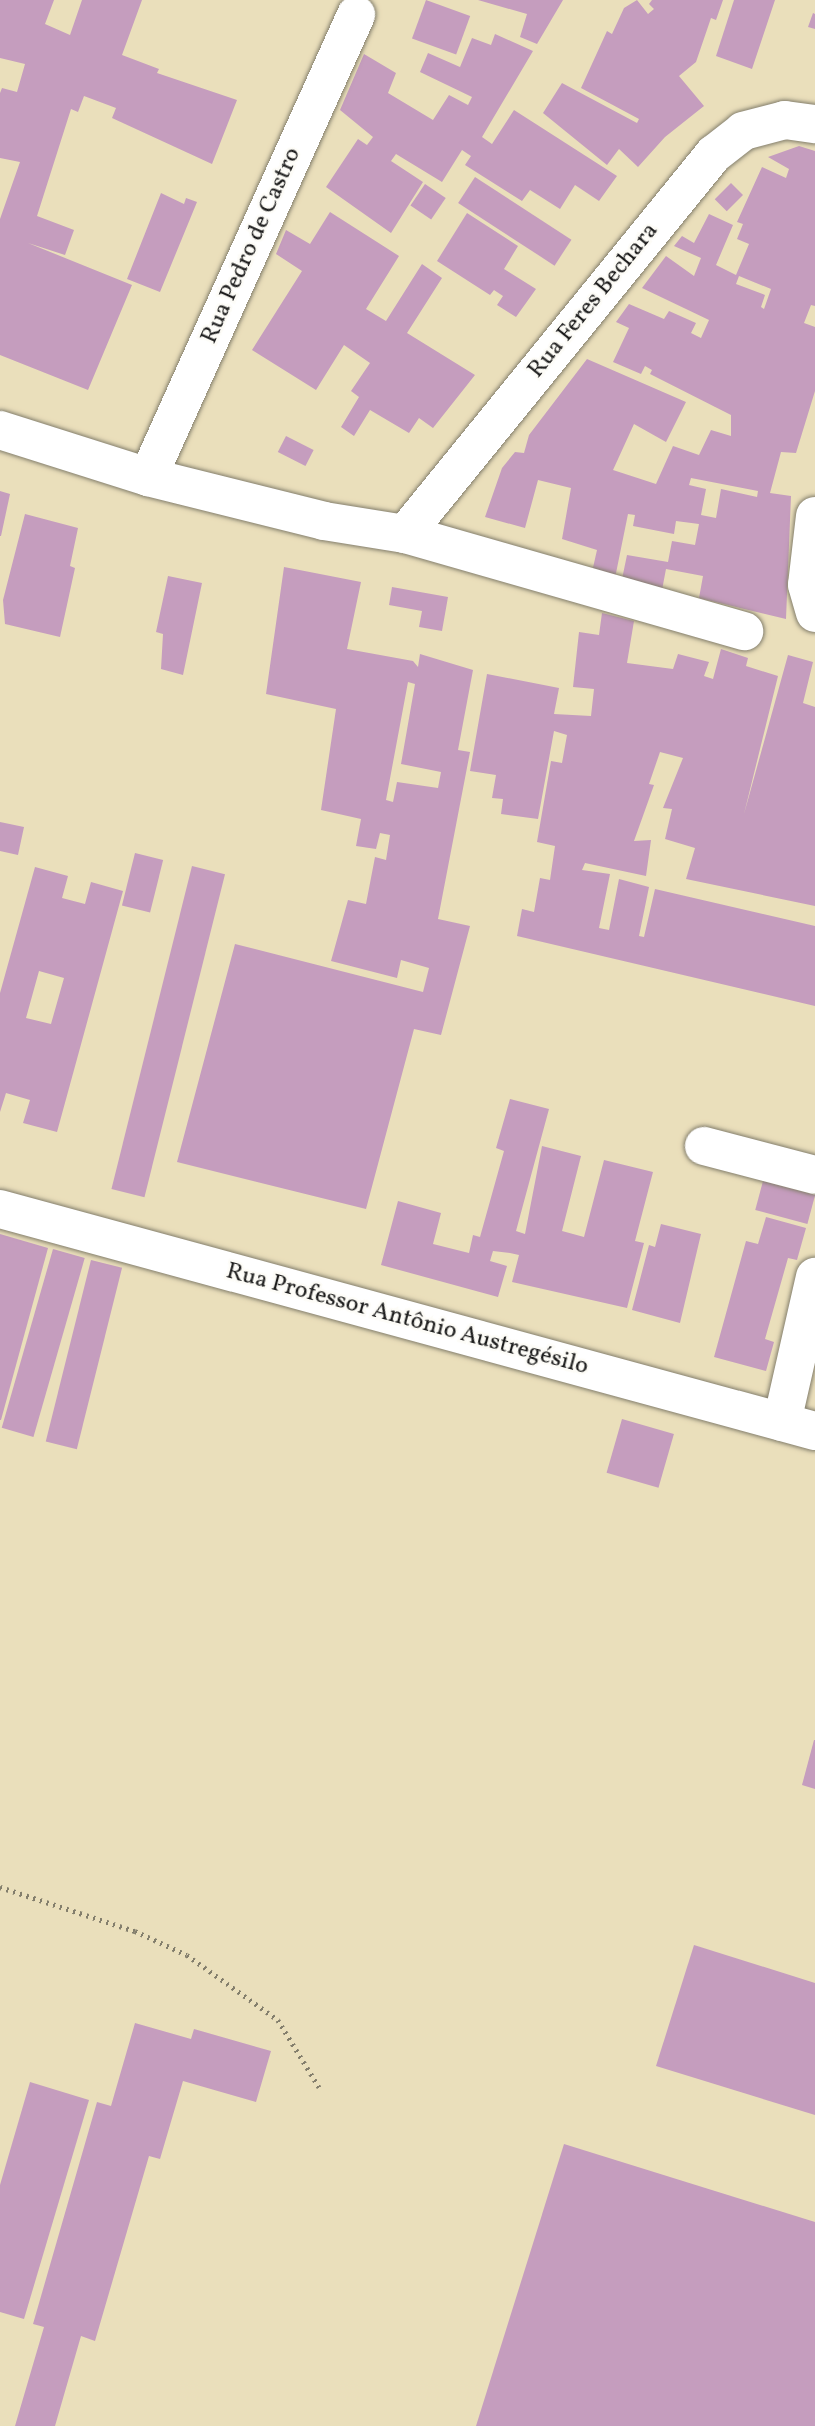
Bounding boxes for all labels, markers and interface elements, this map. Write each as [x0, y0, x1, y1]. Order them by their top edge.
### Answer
street label: Rua Pedro de Castro [196, 144, 308, 348]
street label: Rua Feres Bechara [523, 217, 665, 385]
street label: Rua Professor Antônio Austregésilo [223, 1258, 591, 1382]

